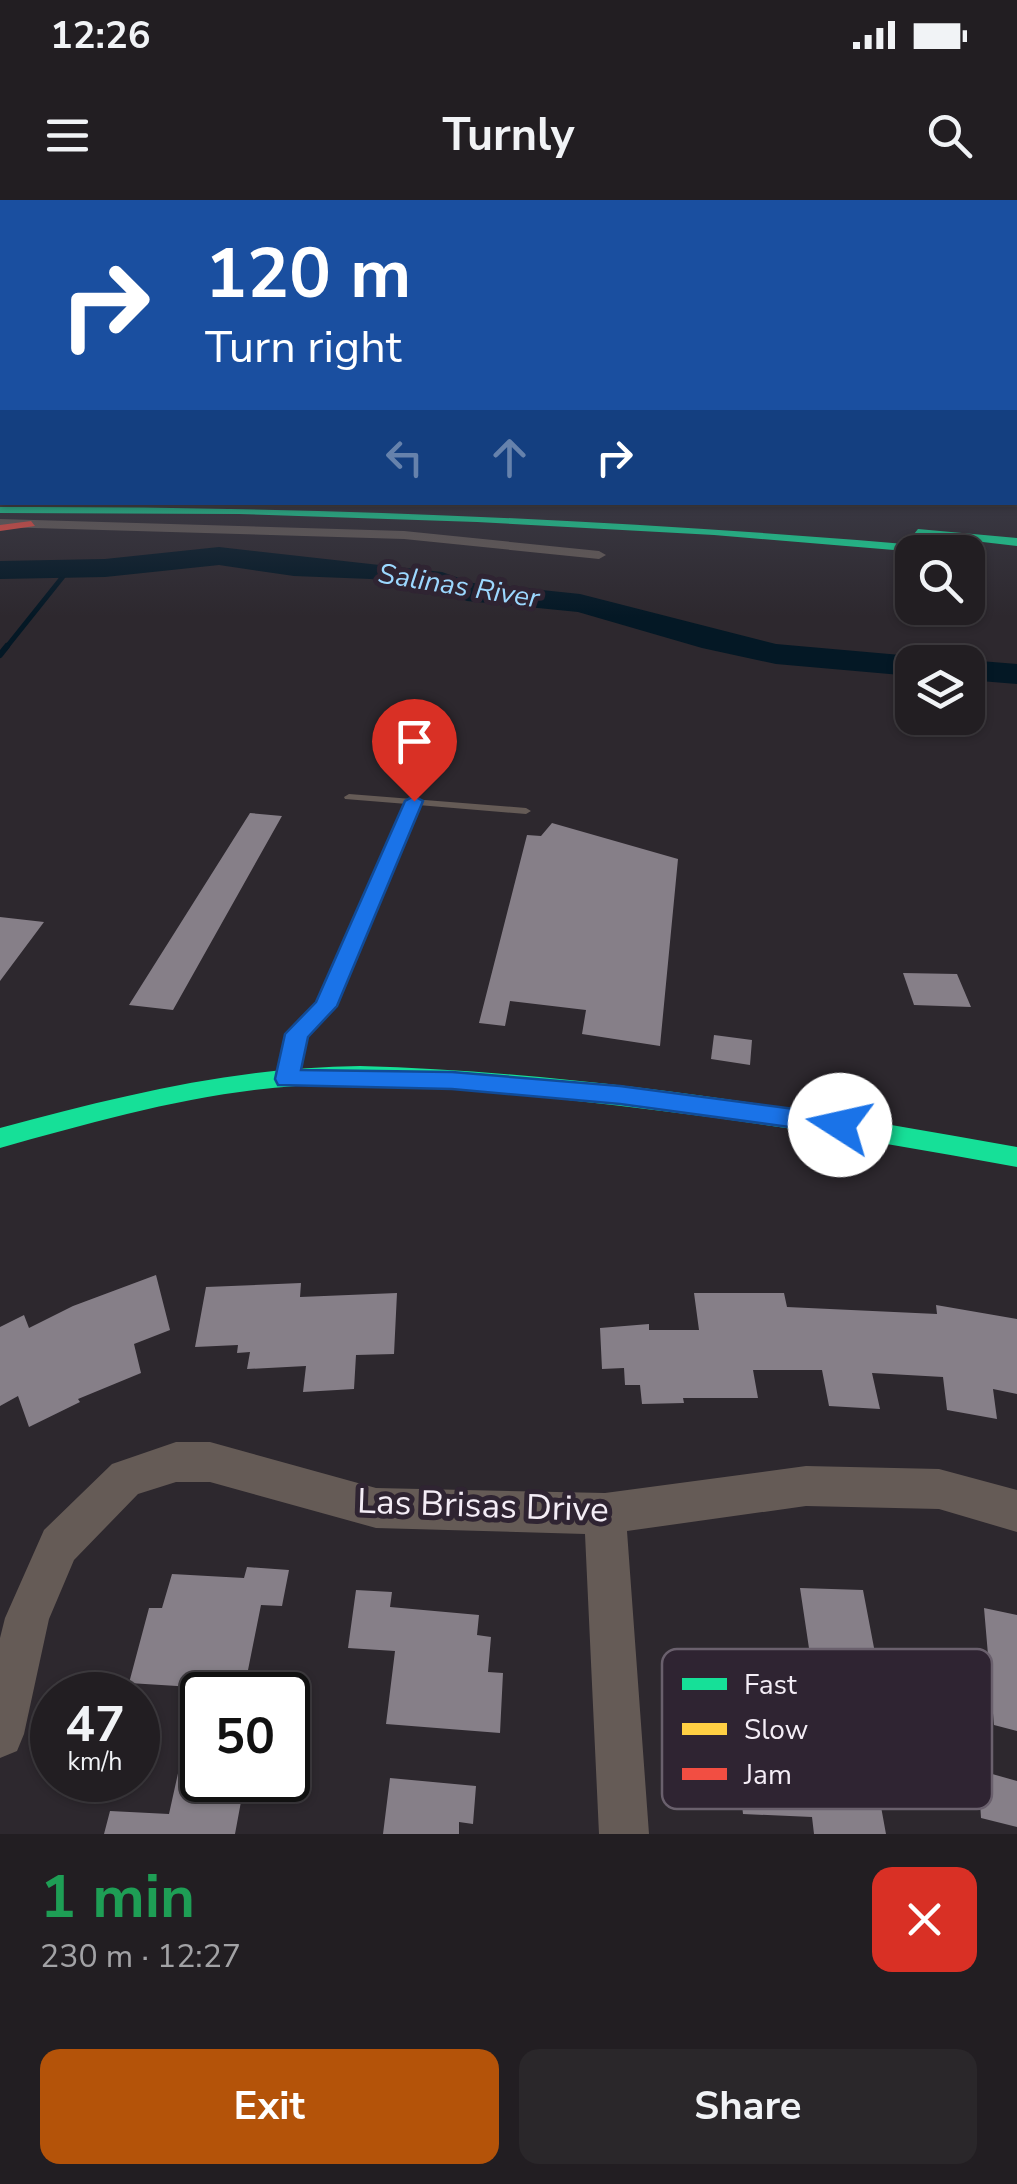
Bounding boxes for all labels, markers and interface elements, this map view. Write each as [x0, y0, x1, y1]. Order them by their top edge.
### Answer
text: 12:26 [50, 10, 151, 61]
text: Turnly [442, 105, 575, 166]
icon: menu [40, 108, 95, 163]
icon: search [922, 108, 977, 163]
text: 120 m [205, 226, 411, 322]
icon: right [40, 240, 170, 370]
text: Turn right [205, 317, 402, 378]
icon: left [377, 430, 432, 485]
icon: ahead [482, 430, 537, 485]
icon: right [587, 430, 642, 485]
map controls [895, 535, 985, 735]
button: search [895, 535, 985, 625]
water label: Salinas River [376, 555, 543, 618]
button: layers [895, 645, 985, 735]
pin [372, 699, 457, 802]
icon: arrive [387, 714, 442, 769]
position arrow [788, 1073, 892, 1177]
street label: Las Brisas Drive [356, 1478, 610, 1533]
legend [662, 1649, 992, 1809]
text: Fast [744, 1666, 797, 1704]
speed limit sign: 50 [180, 1672, 310, 1802]
text: 47 [65, 1690, 125, 1759]
text: Slow [744, 1711, 808, 1749]
text: km/h [67, 1745, 123, 1779]
text: Jam [743, 1756, 792, 1794]
text: 1 min [40, 1856, 195, 1938]
button: close [872, 1867, 977, 1972]
text: 230 m · 12:27 [40, 1935, 241, 1978]
button: Exit [40, 2049, 499, 2164]
button: Share [519, 2049, 977, 2164]

